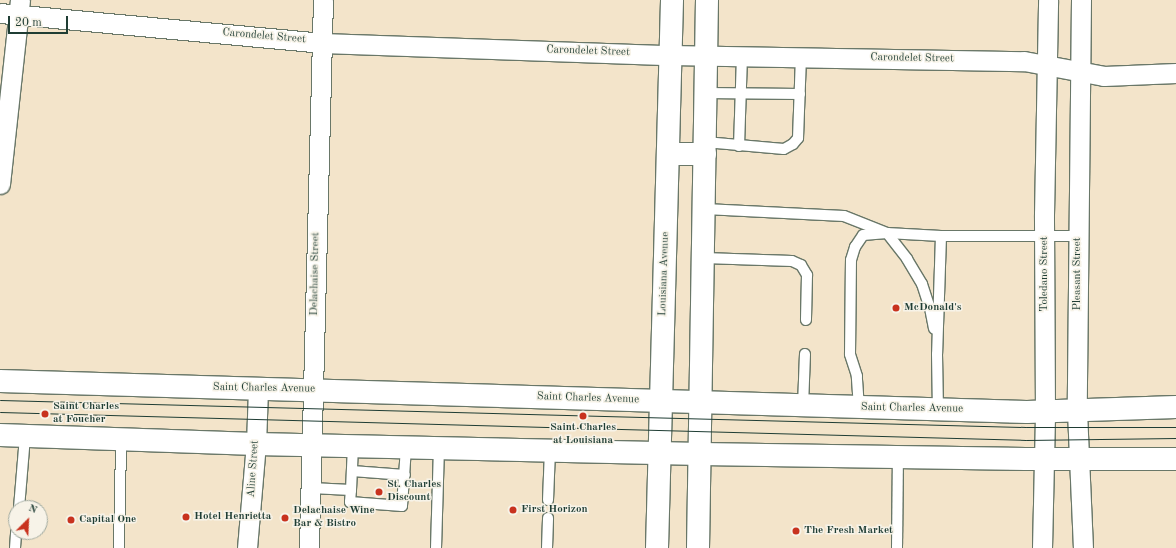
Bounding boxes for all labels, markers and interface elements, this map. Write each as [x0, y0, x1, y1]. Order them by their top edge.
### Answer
scale bar [10, 8, 70, 34]
text: 20 m [15, 17, 42, 29]
street label: Carondelet Street [222, 27, 306, 47]
street label: Carondelet Street [546, 44, 630, 60]
street label: Carondelet Street [870, 52, 954, 66]
street label: Delachaise Street [309, 232, 323, 316]
street label: Louisiana Avenue [657, 232, 673, 316]
street label: Toledano Street [1038, 236, 1052, 312]
street label: Pleasant Street [1071, 237, 1085, 311]
place label: McDonald's [904, 301, 962, 315]
marker: McDonald's [891, 303, 901, 313]
street label: Saint Charles Avenue [213, 382, 315, 396]
street label: Saint Charles Avenue [537, 391, 639, 407]
place label: Saint Charles at Foucher [53, 401, 119, 427]
street label: Saint Charles Avenue [861, 402, 963, 416]
marker: Saint Charles at Foucher [40, 409, 50, 419]
marker: Saint Charles at Louisiana [578, 411, 588, 421]
place label: Saint Charles at Louisiana [550, 422, 616, 448]
street label: Aline Street [245, 440, 263, 498]
place label: St. Charles Discount [387, 479, 441, 505]
marker: St. Charles Discount [374, 487, 384, 497]
north arrow [8, 500, 48, 540]
text: N [27, 503, 39, 516]
place label: First Horizon [521, 503, 588, 517]
place label: Delachaise Wine Bar & Bistro [293, 505, 375, 531]
marker: First Horizon [508, 505, 518, 515]
place label: Hotel Henrietta [194, 510, 271, 524]
marker: Hotel Henrietta [181, 512, 191, 522]
place label: Capital One [79, 513, 136, 527]
marker: Delachaise Wine Bar & Bistro [280, 513, 290, 523]
marker: Capital One [66, 515, 76, 525]
place label: The Fresh Market [804, 524, 893, 538]
marker: The Fresh Market [791, 526, 801, 536]

